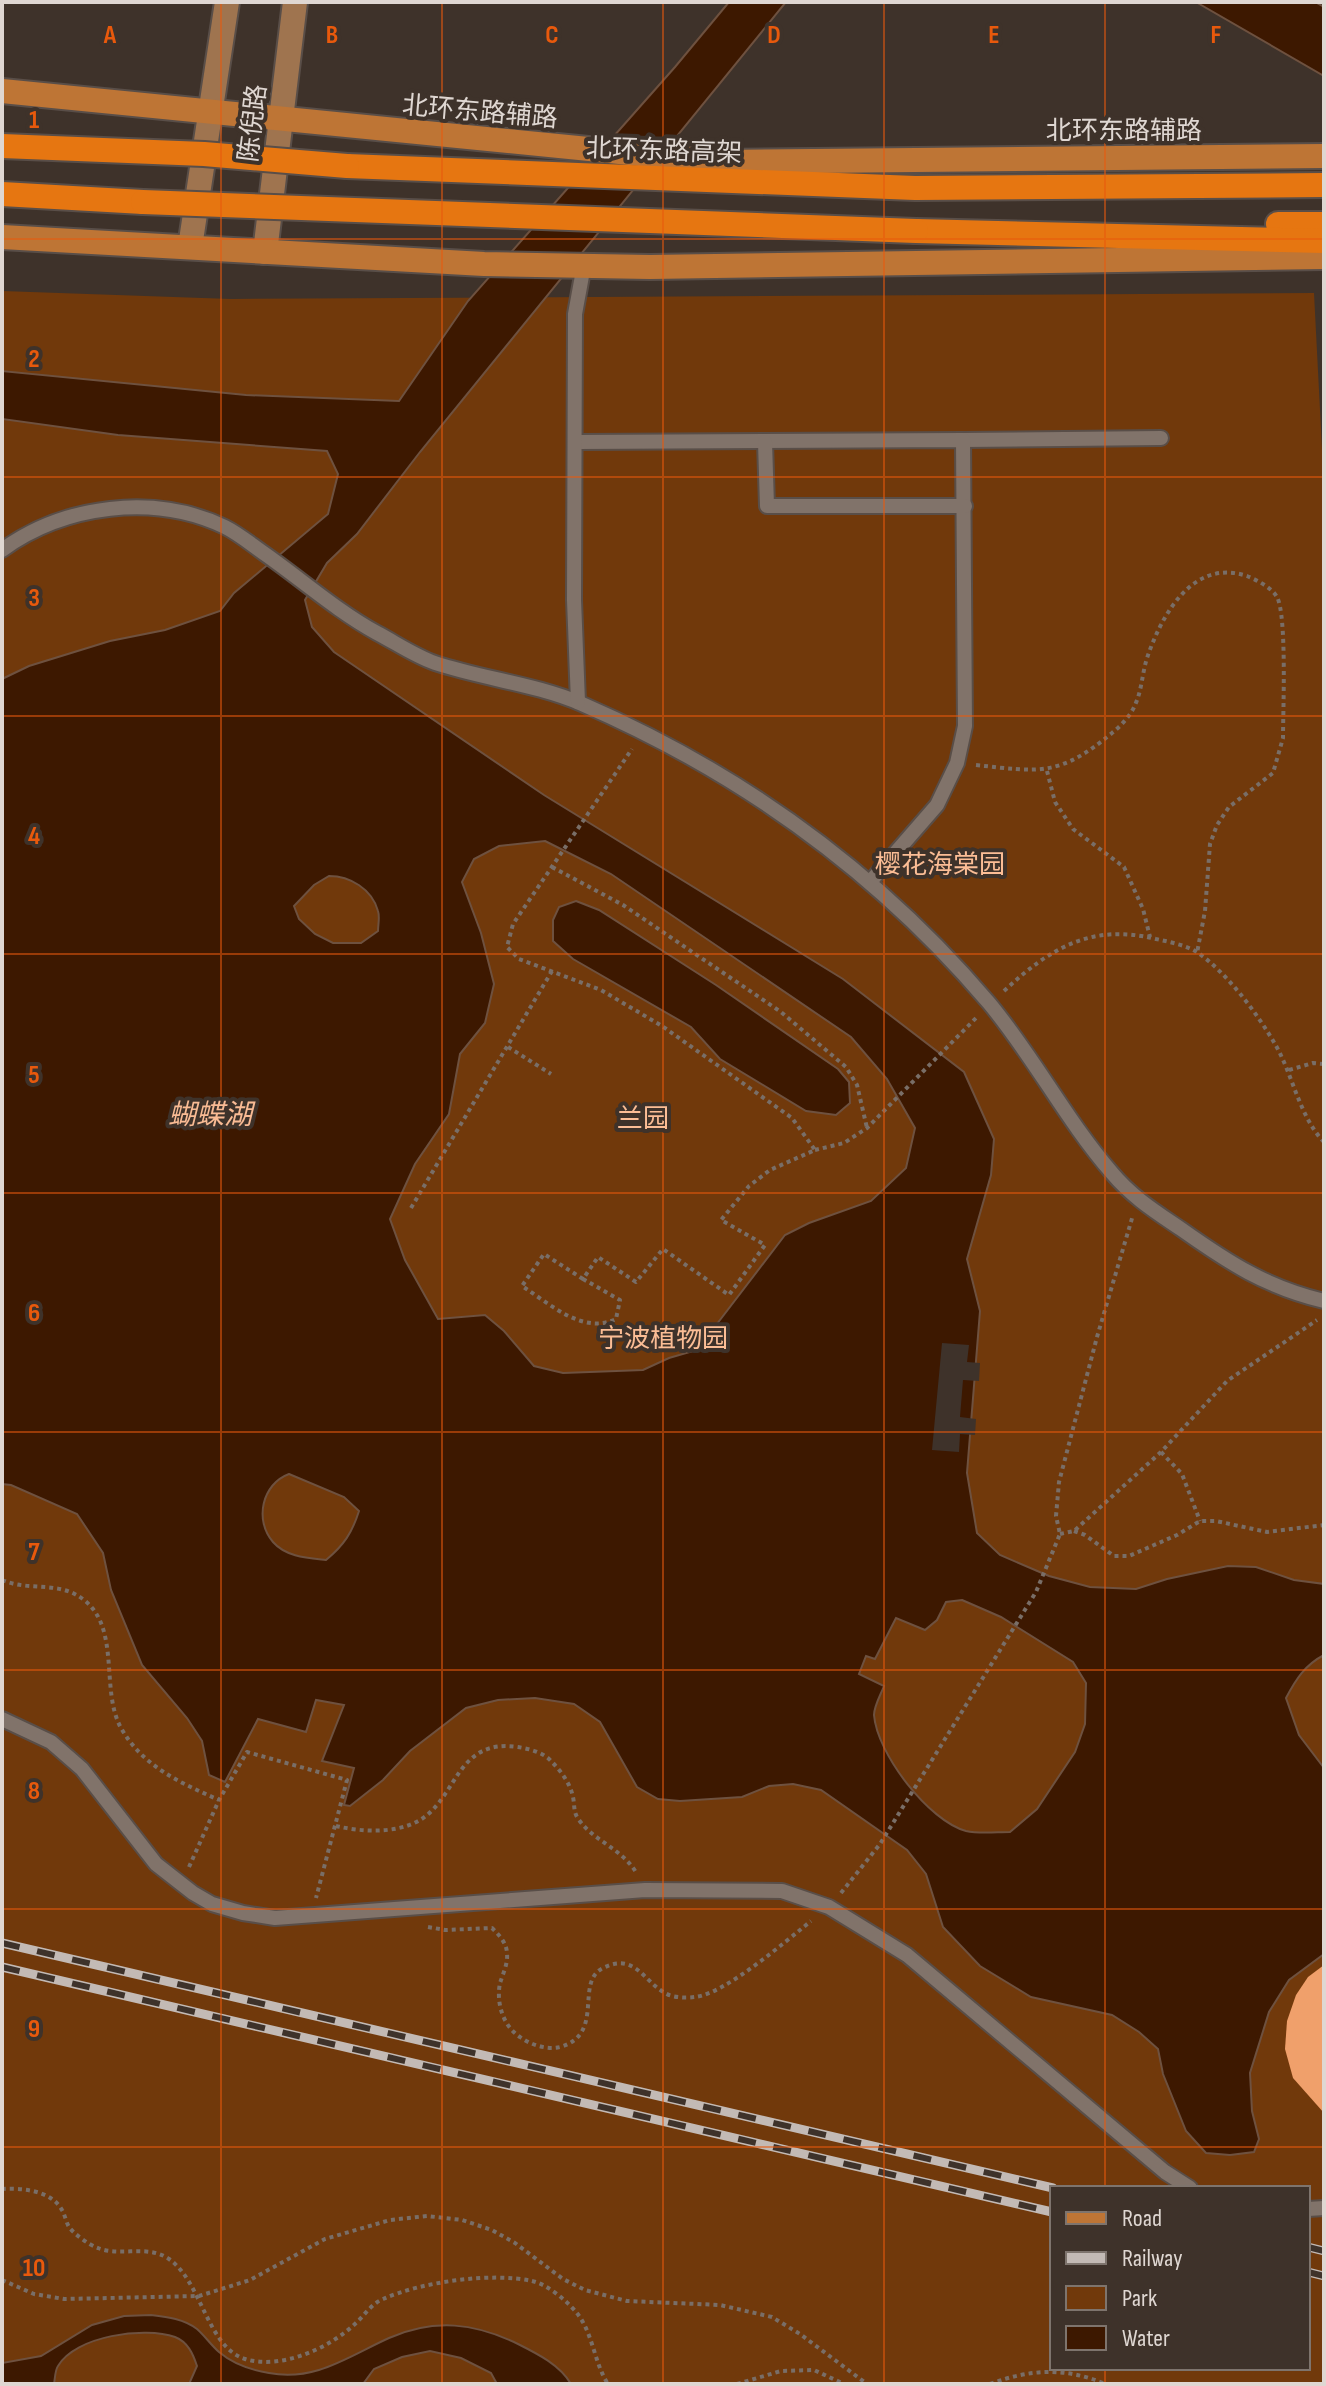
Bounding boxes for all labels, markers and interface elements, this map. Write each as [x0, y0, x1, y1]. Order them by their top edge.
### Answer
text: A [103, 20, 117, 51]
text: B [326, 20, 338, 51]
text: C [545, 20, 559, 51]
text: D [767, 20, 781, 51]
text: E [988, 20, 1000, 51]
text: F [1211, 20, 1222, 51]
street label: 陈倪路 [233, 83, 274, 164]
street label: 北环东路辅路 [401, 90, 559, 135]
text: 1 [29, 105, 39, 136]
street label: 北环东路辅路 [1046, 116, 1202, 147]
street label: 北环东路高架 [585, 133, 742, 170]
text: 2 [28, 344, 40, 375]
text: 3 [28, 583, 40, 614]
text: 4 [28, 821, 40, 852]
park label: 樱花海棠园 [875, 850, 1005, 881]
text: 5 [28, 1060, 40, 1091]
water label: 蝴蝶湖 [168, 1099, 256, 1132]
park label: 兰园 [617, 1104, 669, 1135]
text: 6 [28, 1298, 40, 1329]
park label: 宁波植物园 [598, 1324, 728, 1355]
text: 7 [28, 1537, 40, 1568]
text: 8 [28, 1776, 40, 1807]
text: 9 [28, 2014, 40, 2045]
legend [1050, 2186, 1310, 2370]
text: Road [1122, 2204, 1162, 2233]
text: Railway [1122, 2244, 1182, 2273]
text: 10 [23, 2253, 45, 2284]
text: Park [1122, 2284, 1157, 2313]
text: Water [1122, 2324, 1170, 2353]

